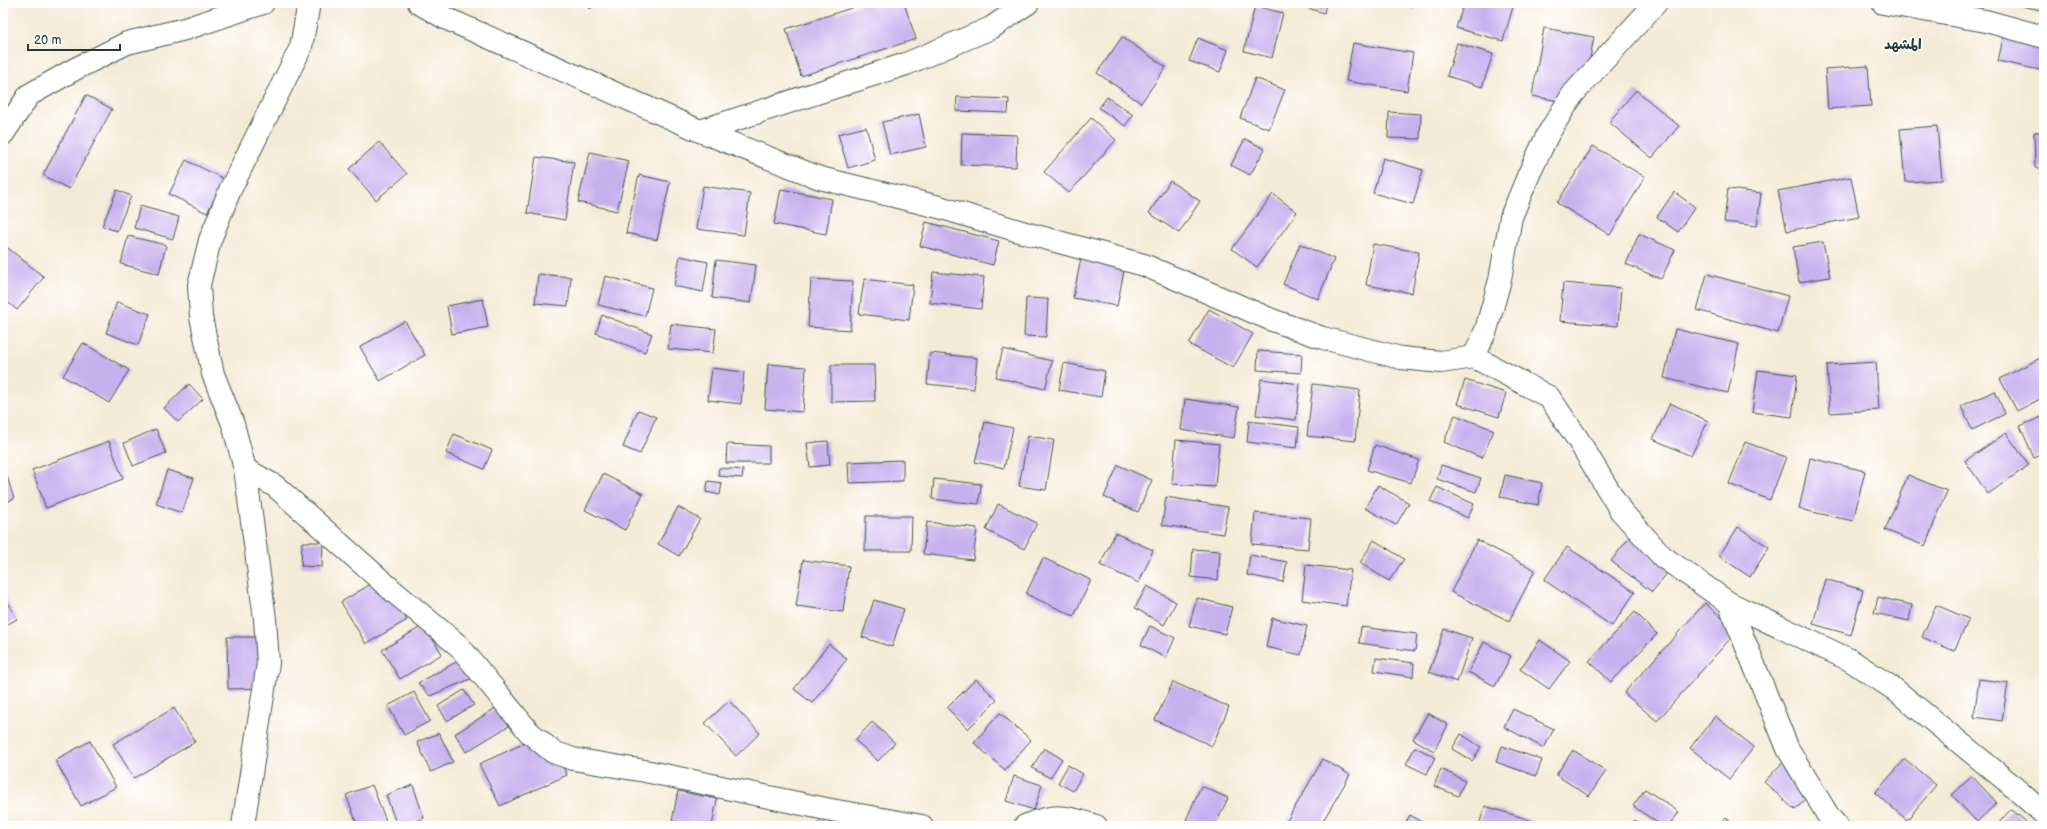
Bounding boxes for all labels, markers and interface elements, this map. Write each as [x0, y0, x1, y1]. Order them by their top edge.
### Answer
scale bar [28, 26, 120, 52]
text: 20 m [34, 33, 61, 48]
district label: المشهد [1884, 36, 1922, 53]

